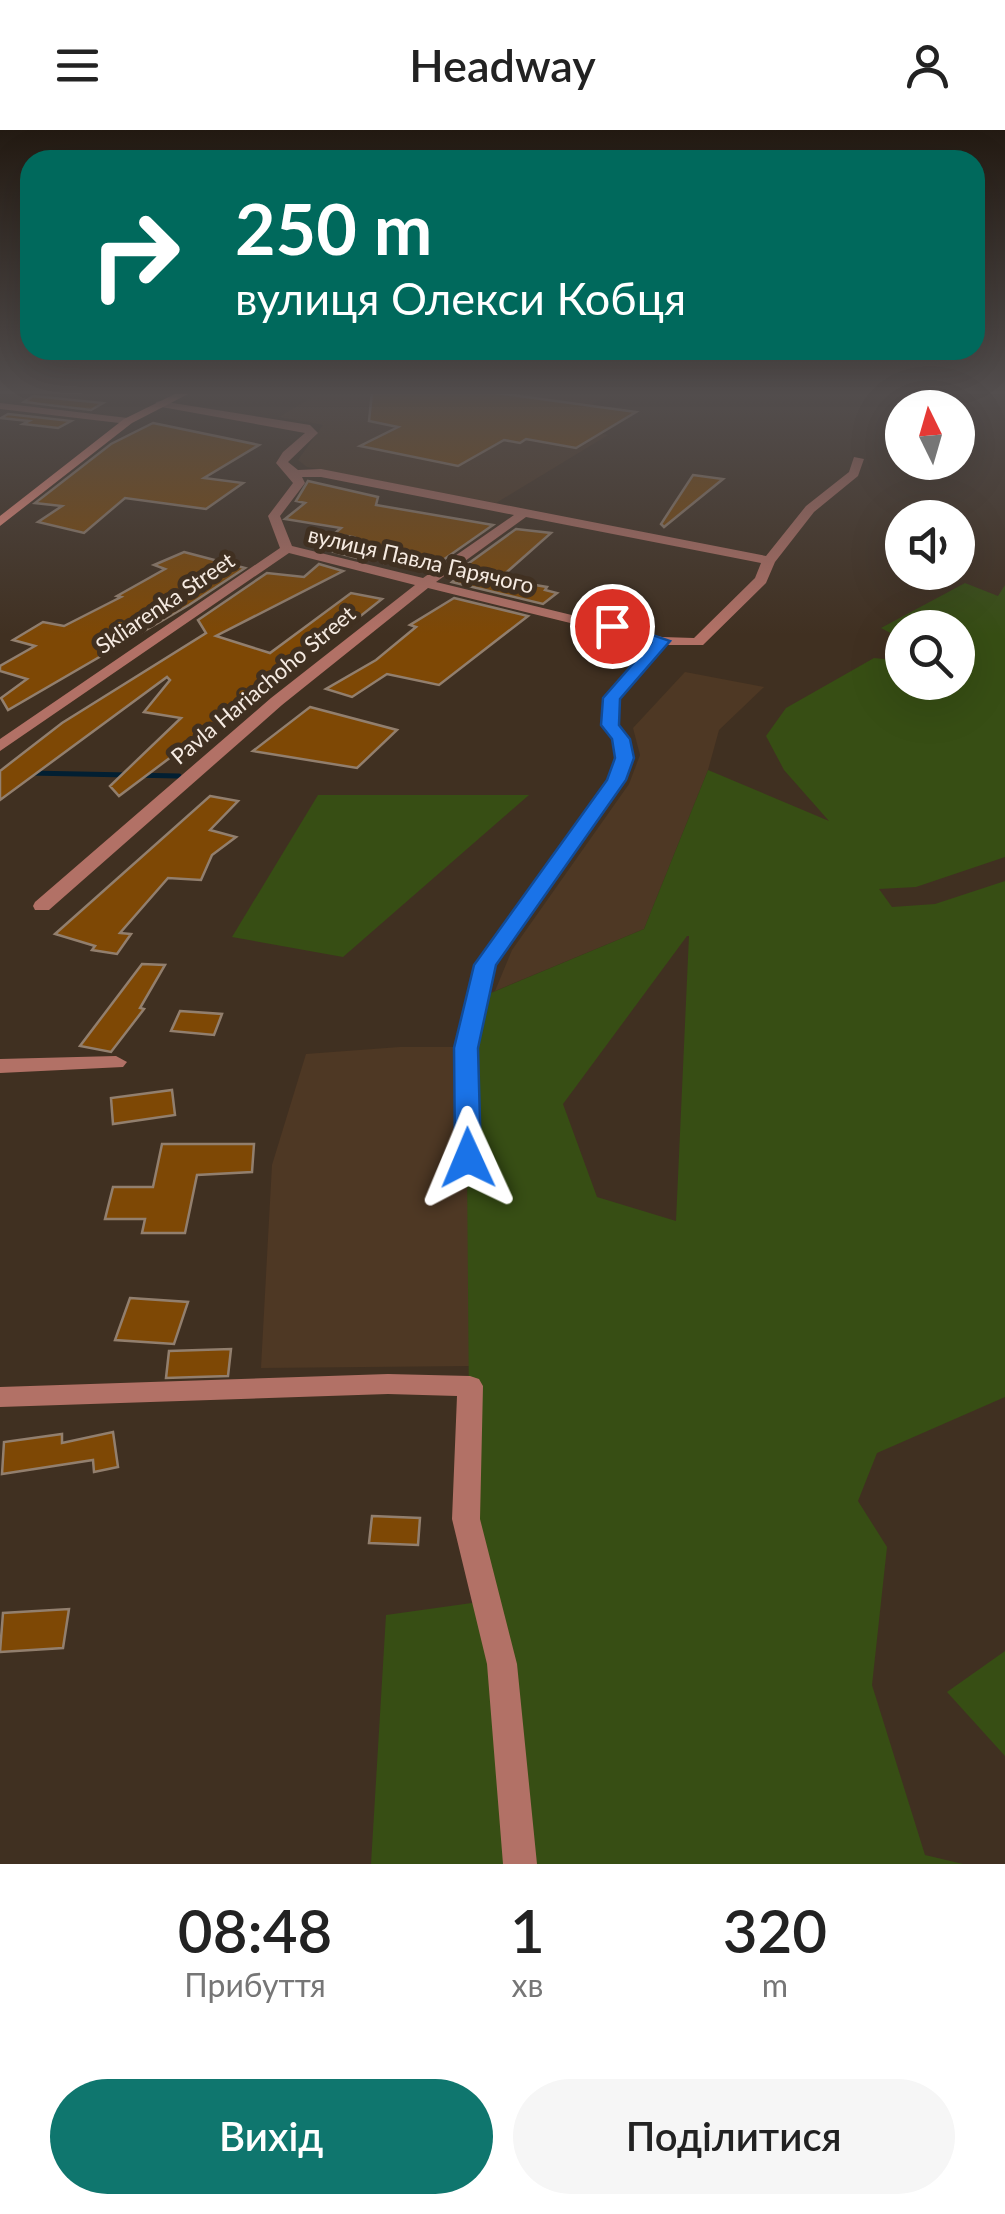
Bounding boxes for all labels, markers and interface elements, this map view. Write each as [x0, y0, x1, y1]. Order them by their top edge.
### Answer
icon: menu [50, 38, 105, 93]
text: Headway [409, 38, 596, 92]
icon: person [900, 38, 955, 93]
text: 250 m [235, 186, 432, 270]
icon: right [70, 190, 200, 320]
text: вулиця Олекси Кобця [235, 271, 686, 325]
north arrow [885, 390, 975, 480]
map controls [885, 390, 975, 700]
button: sound [885, 500, 975, 590]
street label: вулиця Павла Гарячого [306, 520, 537, 599]
street label: Skliarenka Street [90, 546, 239, 659]
pin [570, 584, 655, 669]
icon: arrive [585, 599, 640, 654]
street label: Pavla Hariachoho Street [165, 600, 360, 769]
button: search [885, 610, 975, 700]
position arrow [416, 1106, 520, 1210]
text: 08:48 [178, 1894, 332, 1966]
text: 1 [510, 1894, 545, 1966]
text: 320 [723, 1894, 827, 1966]
text: Прибуття [184, 1965, 326, 2004]
text: хв [512, 1965, 543, 2004]
text: m [762, 1965, 788, 2004]
button: Вихід [50, 2079, 493, 2194]
button: Поділитися [513, 2079, 955, 2194]

